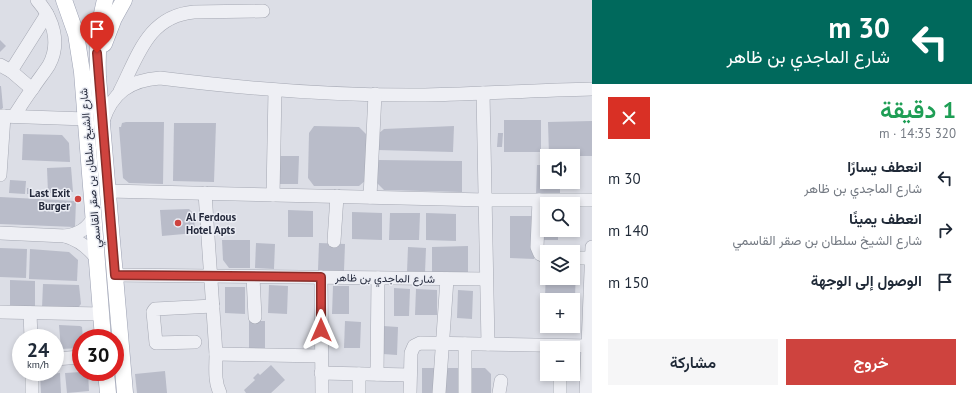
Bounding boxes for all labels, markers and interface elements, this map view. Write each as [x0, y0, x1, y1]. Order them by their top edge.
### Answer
text: 30 m [829, 9, 890, 46]
pin [80, 12, 114, 53]
icon: left [904, 16, 956, 68]
icon: arrive [86, 18, 108, 40]
text: شارع الماجدي بن ظاهر [726, 45, 890, 68]
street label: شارع الشيخ سلطان بن صقر القاسمي [76, 87, 107, 248]
text: 1 دقيقة [880, 94, 956, 125]
button: close [608, 97, 650, 139]
text: 320 m · 14:35 [879, 125, 956, 142]
map controls [540, 149, 580, 381]
button: sound [540, 149, 580, 189]
text: انعطف يسارًا [847, 157, 922, 176]
icon: left [934, 167, 956, 189]
text: 30 m [608, 169, 641, 188]
text: شارع الماجدي بن ظاهر [804, 180, 922, 197]
place label: Last Exit Burger [29, 186, 70, 213]
marker: Last Exit Burger [73, 194, 83, 204]
button: search [540, 197, 580, 237]
text: انعطف يمينًا [849, 209, 922, 228]
place label: Al Ferdous Hotel Apts [186, 210, 236, 237]
marker: Al Ferdous Hotel Apts [173, 218, 183, 228]
icon: right [934, 219, 956, 241]
text: 140 m [608, 221, 649, 240]
text: شارع الشيخ سلطان بن صقر القاسمي [733, 232, 922, 249]
button: layers [540, 245, 580, 285]
street label: شارع الماجدي بن ظاهر [334, 270, 435, 289]
text: الوصول إلى الوجهة [811, 271, 922, 290]
icon: arrive [934, 271, 956, 293]
text: 150 m [608, 273, 649, 292]
button: + [540, 293, 580, 333]
position arrow [300, 309, 342, 351]
speed limit sign: 30 [72, 329, 124, 381]
text: 24 [27, 337, 49, 363]
button: مشاركة [608, 339, 778, 385]
button: خروج [786, 339, 956, 385]
button: − [540, 341, 580, 381]
text: km/h [27, 358, 49, 371]

